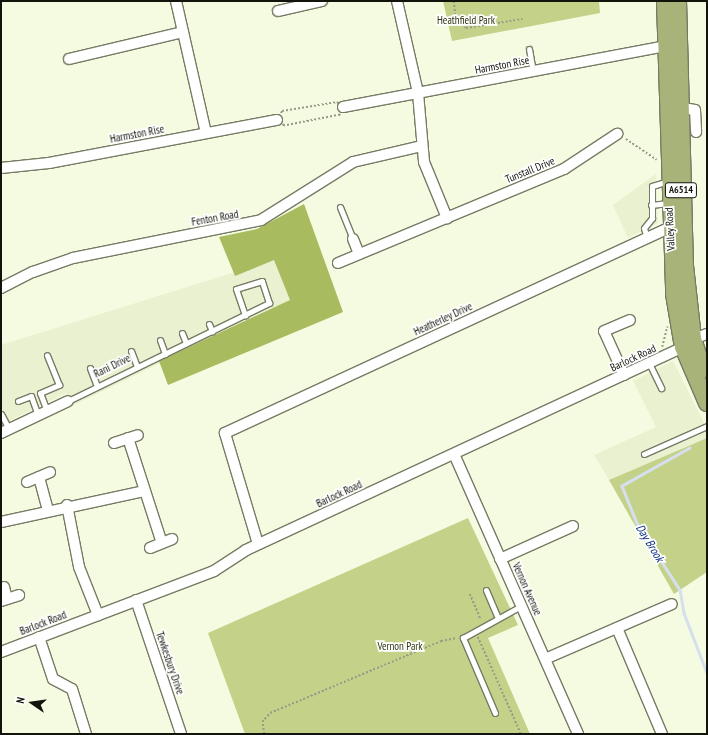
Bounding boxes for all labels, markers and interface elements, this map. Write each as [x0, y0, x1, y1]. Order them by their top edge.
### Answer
park label: Heathfield Park [437, 13, 495, 27]
street label: Harmston Rise [474, 53, 530, 77]
street label: Harmston Rise [109, 122, 165, 146]
street label: Tunstall Drive [503, 154, 557, 186]
road number: A6514 [664, 182, 698, 198]
street label: Fenton Road [190, 207, 240, 229]
street label: Valley Road [662, 207, 678, 251]
street label: Heatherley Drive [411, 300, 475, 338]
street label: Barlock Road [608, 342, 658, 374]
street label: Rani Drive [91, 351, 133, 381]
street label: Barlock Road [314, 478, 364, 510]
water label: Day Brook [633, 521, 667, 565]
street label: Vernon Avenue [509, 560, 545, 618]
street label: Barlock Road [18, 608, 68, 638]
street label: Tewkesbury Drive [153, 630, 187, 696]
park label: Vernon Park [377, 639, 423, 653]
north arrow [12, 683, 52, 723]
text: N [13, 696, 28, 705]

